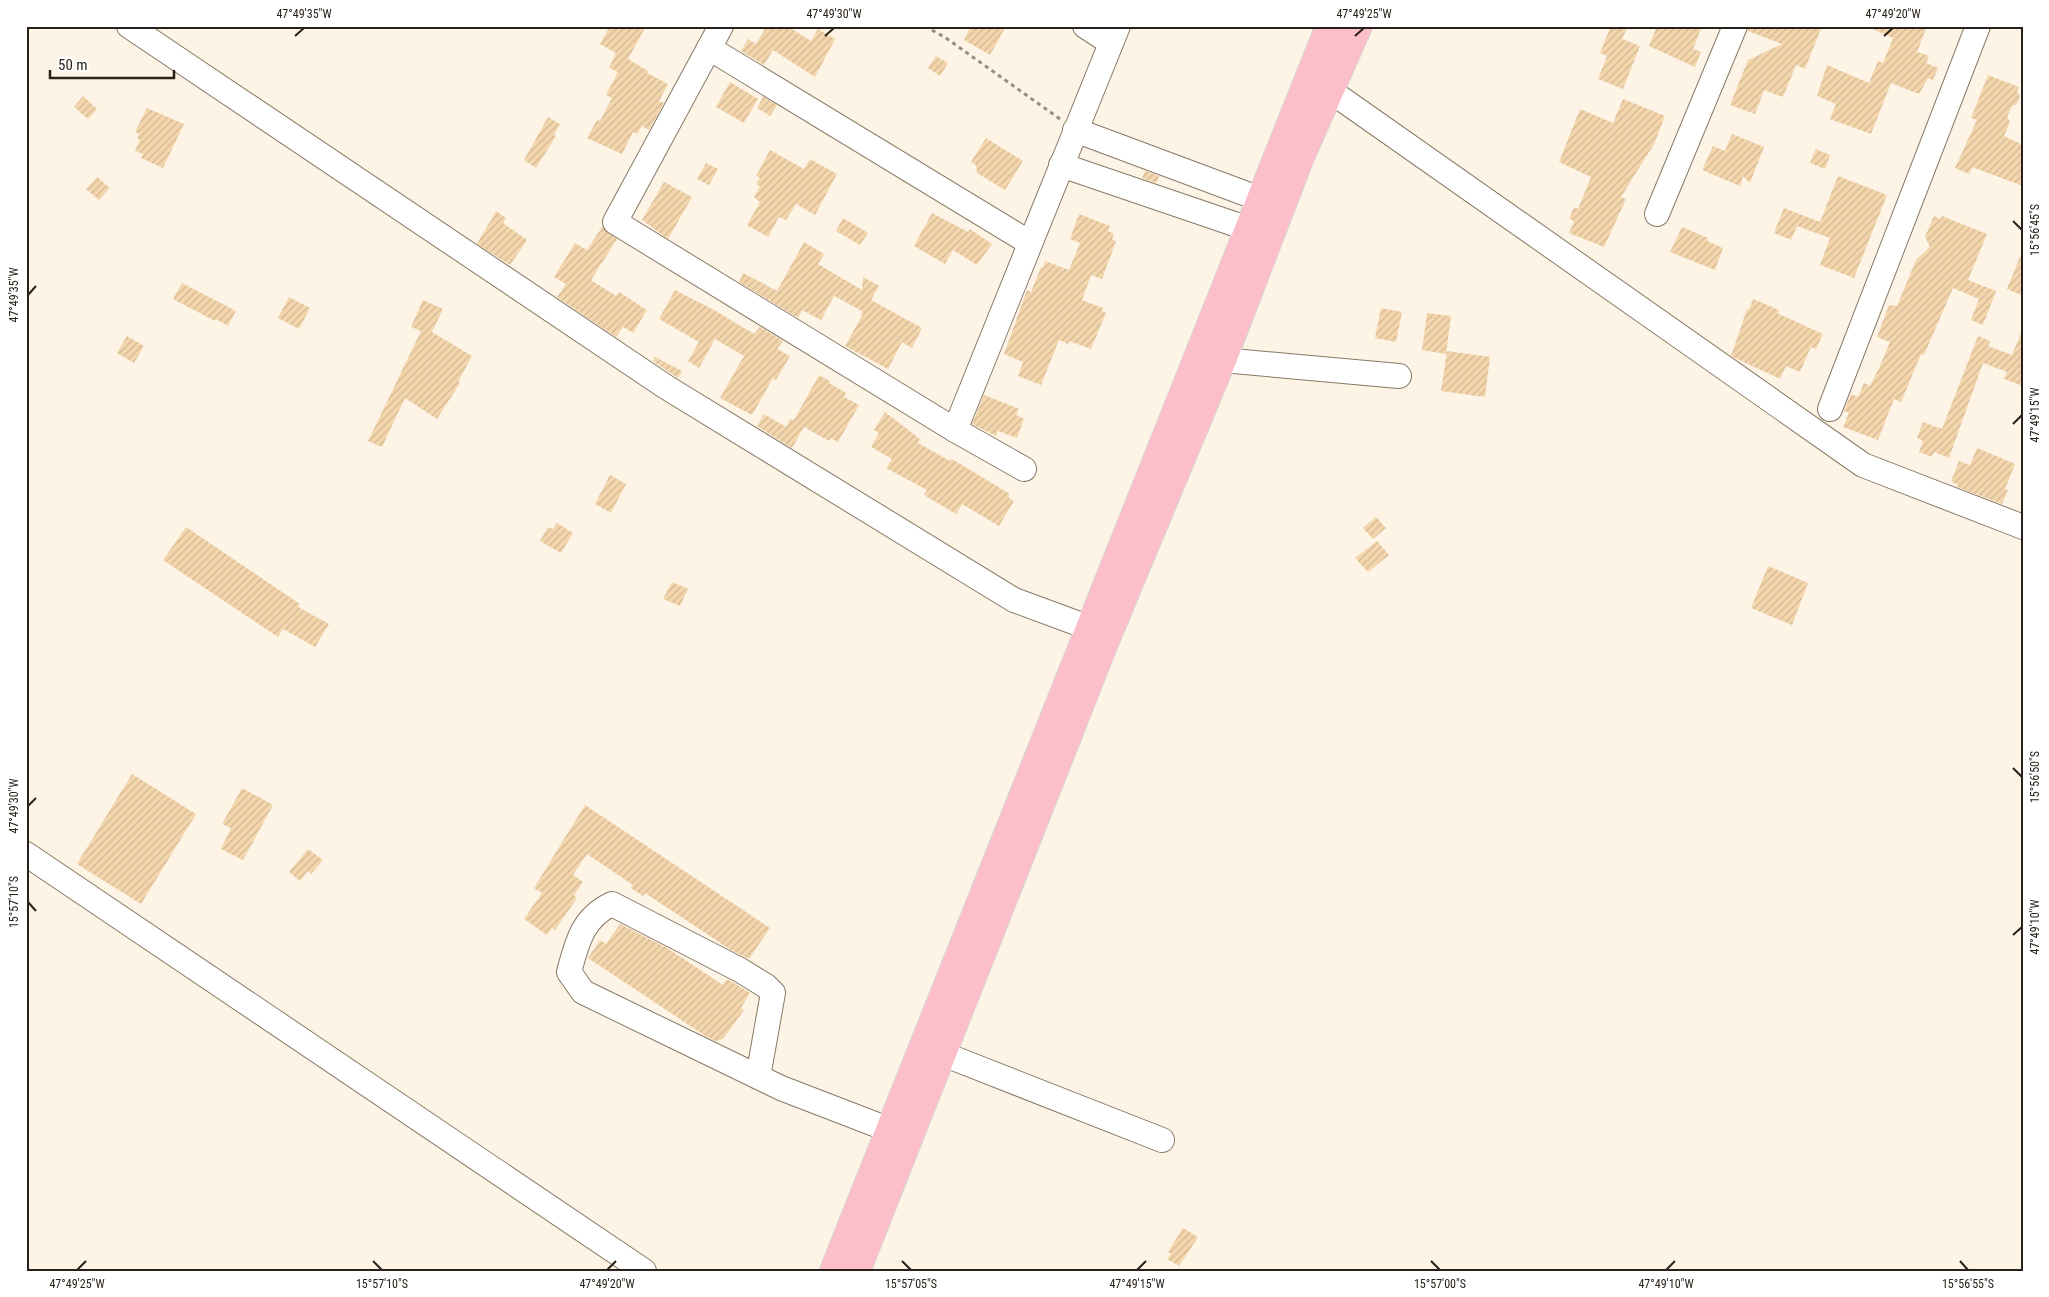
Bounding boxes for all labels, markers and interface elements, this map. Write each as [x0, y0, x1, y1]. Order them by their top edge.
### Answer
text: 47°49'35"W [276, 7, 332, 21]
text: 47°49'30"W [806, 7, 862, 21]
text: 47°49'25"W [1336, 7, 1392, 21]
text: 47°49'20"W [1865, 7, 1921, 21]
scale bar [50, 48, 174, 80]
text: 50 m [58, 56, 88, 74]
text: 15°56'45"S [2028, 204, 2042, 256]
text: 47°49'35"W [7, 267, 21, 323]
text: 47°49'15"W [2028, 387, 2042, 443]
text: 15°56'50"S [2028, 751, 2042, 803]
text: 47°49'30"W [7, 778, 21, 834]
text: 15°57'10"S [7, 876, 21, 928]
text: 47°49'10"W [2028, 899, 2042, 955]
text: 47°49'25"W [49, 1277, 105, 1291]
text: 15°57'10"S [356, 1277, 408, 1291]
text: 47°49'20"W [579, 1277, 635, 1291]
text: 15°57'05"S [885, 1277, 937, 1291]
text: 47°49'15"W [1109, 1277, 1165, 1291]
text: 15°57'00"S [1414, 1277, 1466, 1291]
text: 47°49'10"W [1638, 1277, 1694, 1291]
text: 15°56'55"S [1942, 1277, 1994, 1291]

